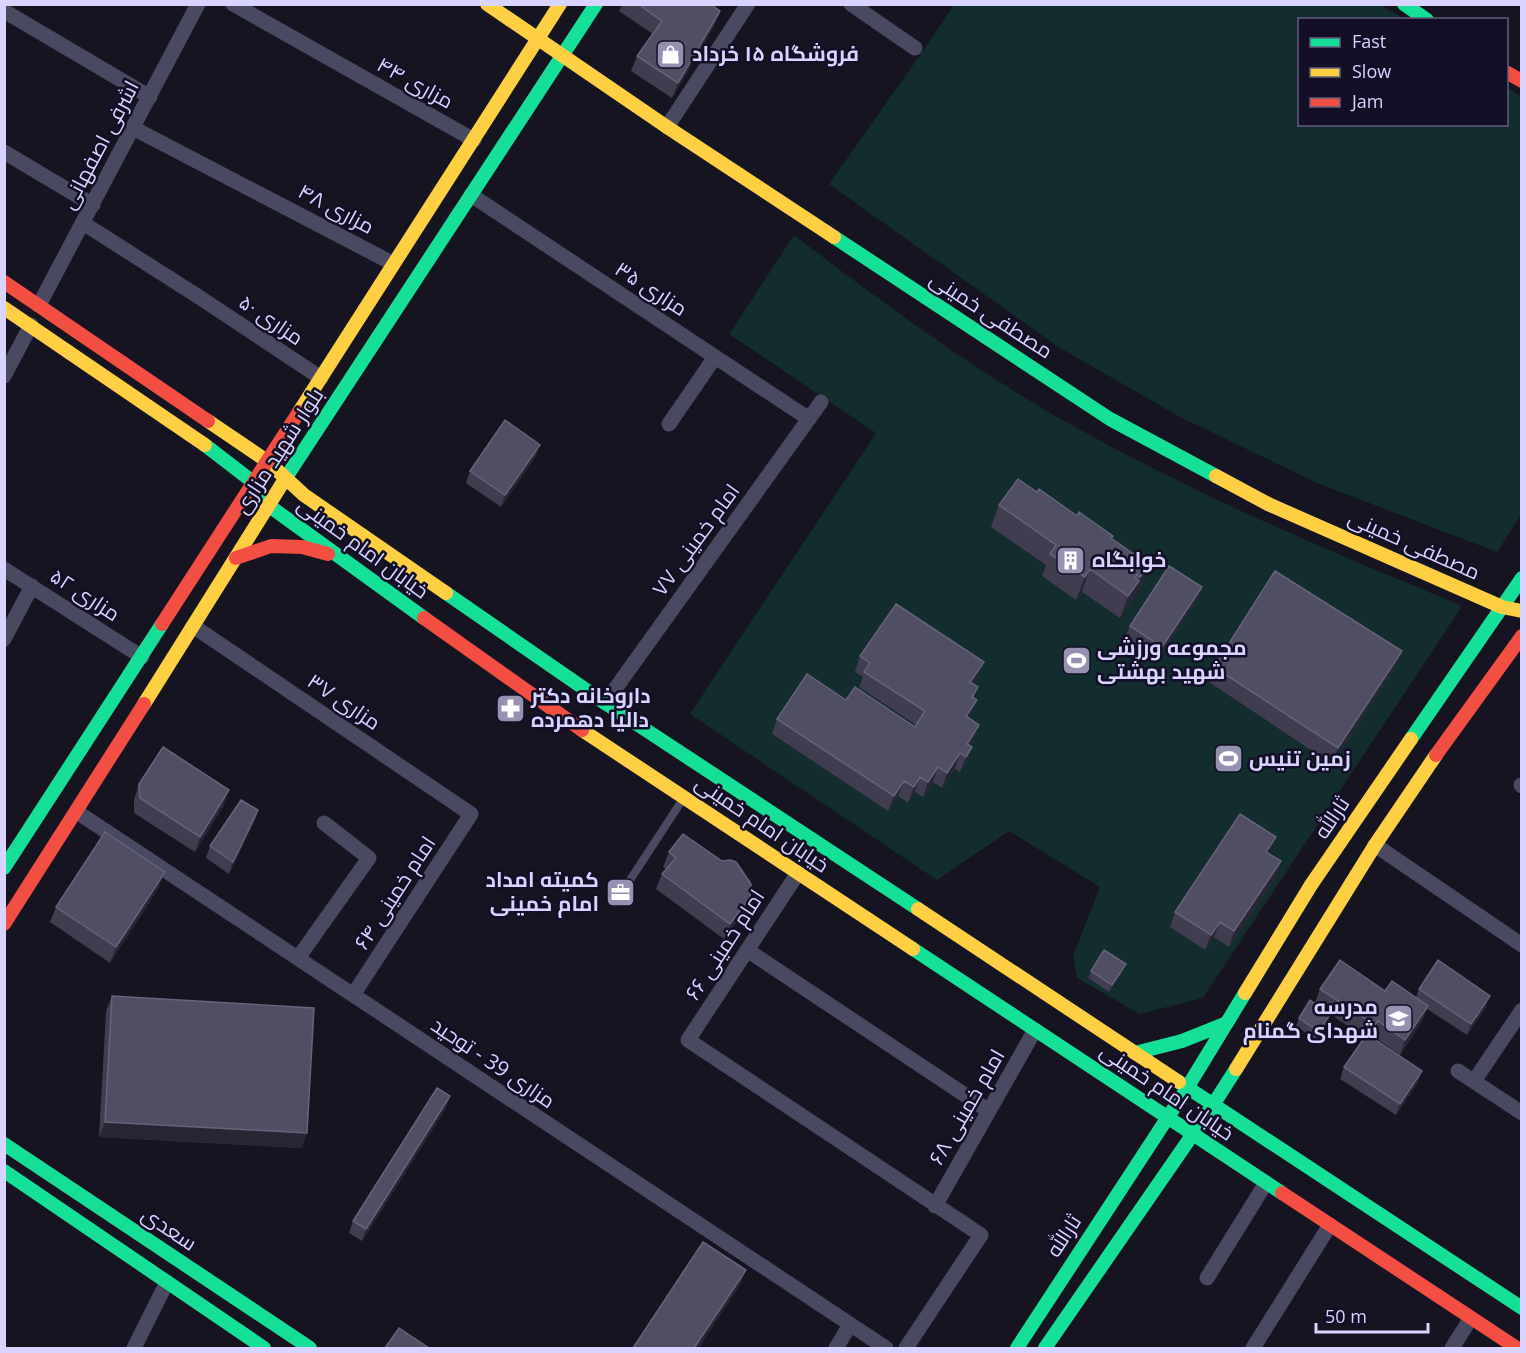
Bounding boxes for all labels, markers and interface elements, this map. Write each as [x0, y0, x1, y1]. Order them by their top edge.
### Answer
legend [1298, 18, 1508, 126]
text: Fast [1352, 29, 1386, 53]
shop icon: فروشگاه ۱۵ خرداد [655, 38, 687, 70]
place label: فروشگاه ۱۵ خرداد [692, 39, 859, 67]
street label: مزاری ۴۴ [372, 50, 459, 115]
text: Slow [1352, 59, 1391, 83]
street label: اشرفی اصفهانی [53, 75, 145, 214]
text: Jam [1350, 89, 1384, 113]
street label: مزاری ۴۸ [294, 176, 379, 240]
street label: مزاری ۳۵ [610, 254, 693, 322]
street label: مصطفی خمینی [925, 264, 1058, 364]
street label: مزاری ۵۰ [234, 287, 309, 351]
street label: بلوار شهید مزاری [227, 382, 329, 519]
street label: امام خمینی ۷۷ [645, 478, 746, 602]
street label: خیابان امام خمینی [292, 490, 435, 605]
street label: مصطفی خمینی [1344, 503, 1485, 586]
building icon: خوابگاه [1055, 544, 1087, 576]
place label: خوابگاه [1092, 545, 1167, 573]
street label: مزاری ۵۲ [45, 561, 126, 627]
place label: مجموعه ورزشی شهید بهشتی [1097, 633, 1247, 685]
sports icon: مجموعه ورزشی شهید بهشتی [1060, 644, 1092, 676]
street label: مزاری ۳۷ [303, 666, 387, 736]
place label: داروخانه دکتر دالیا دهمرده [530, 681, 651, 733]
pharmacy icon: داروخانه دکتر دالیا دهمرده [494, 692, 526, 724]
sports icon: زمین تنیس [1212, 743, 1244, 775]
place label: زمین تنیس [1249, 744, 1351, 772]
street label: خیابان امام خمینی [690, 768, 835, 879]
street label: ثارالله [1307, 791, 1356, 844]
street label: امام خمینی ۶۴ [347, 830, 442, 955]
place label: کمیته امداد امام خمینی [486, 865, 599, 918]
office icon: کمیته امداد امام خمینی [604, 876, 636, 908]
street label: امام خمینی ۶۶ [678, 884, 771, 1006]
place label: مدرسه شهدای گمنام [1243, 992, 1378, 1045]
school or university icon: مدرسه شهدای گمنام [1383, 1003, 1415, 1035]
street label: مزاری 39 - توحید [426, 1010, 561, 1114]
street label: خیابان امام خمینی [1095, 1036, 1240, 1147]
street label: امام خمینی ۶۸ [922, 1044, 1011, 1170]
street label: سعدی [137, 1200, 203, 1257]
street label: ثارالله [1039, 1209, 1087, 1262]
scale bar [1316, 1296, 1428, 1334]
text: 50 m [1325, 1304, 1367, 1328]

